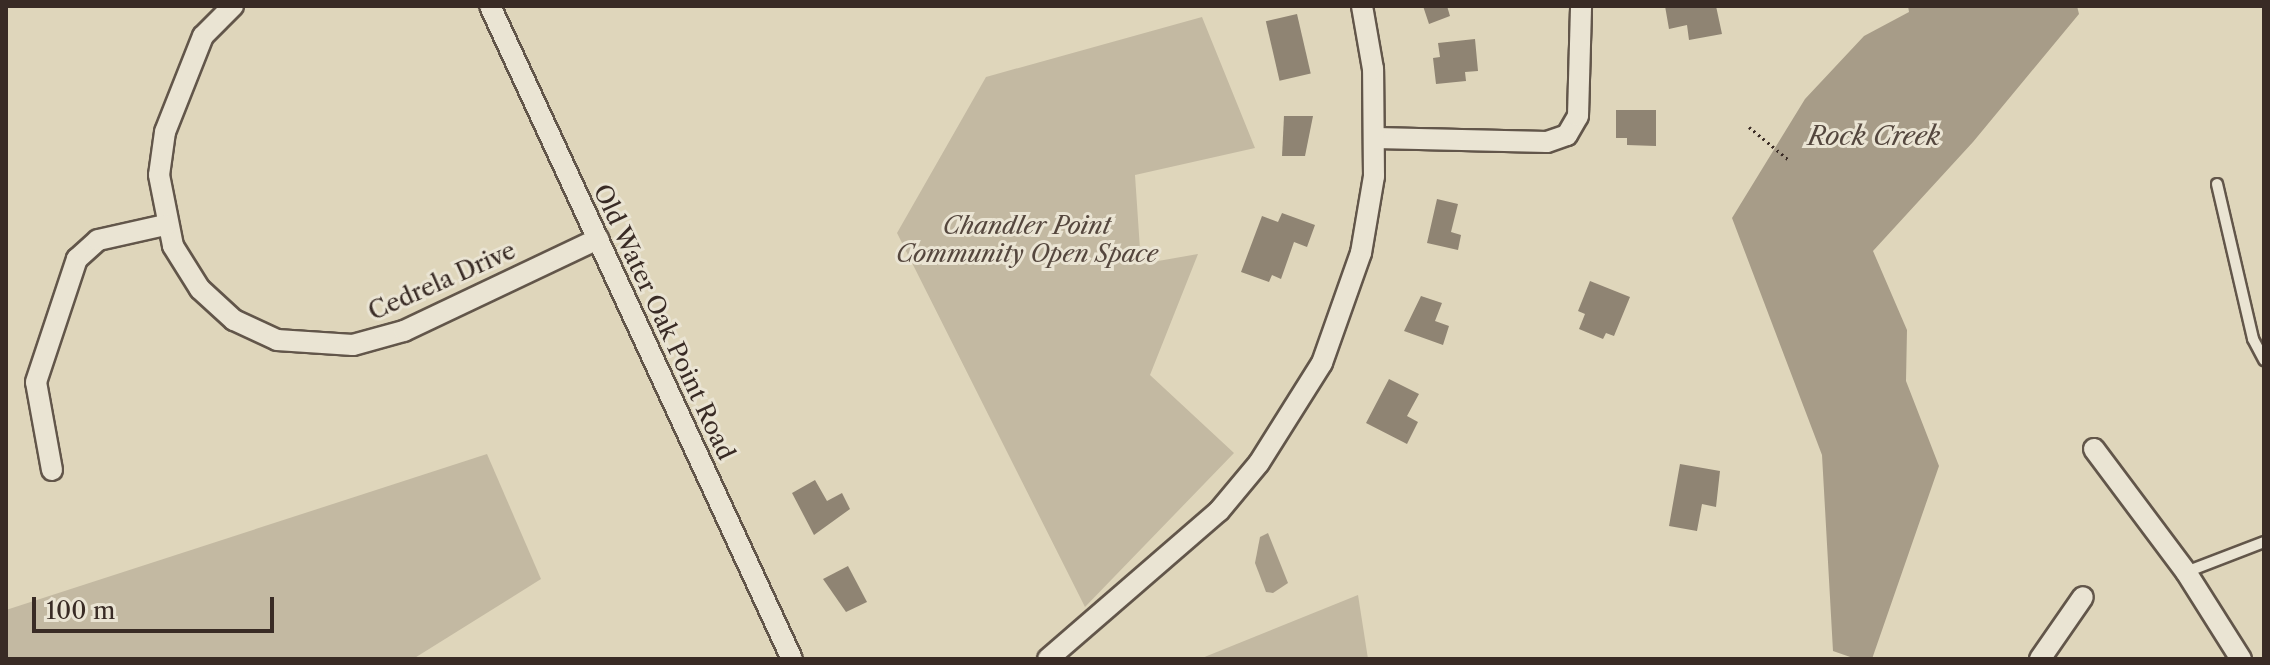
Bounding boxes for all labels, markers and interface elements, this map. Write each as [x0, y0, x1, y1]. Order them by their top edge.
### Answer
water label: Rock Creek [1808, 121, 1940, 153]
street label: Old Water Oak Point Road [587, 179, 741, 465]
park label: Chandler Point Community Open Space [896, 212, 1158, 268]
street label: Cedrela Drive [364, 236, 520, 326]
scale bar [36, 581, 278, 631]
text: 100 m [46, 596, 115, 625]

